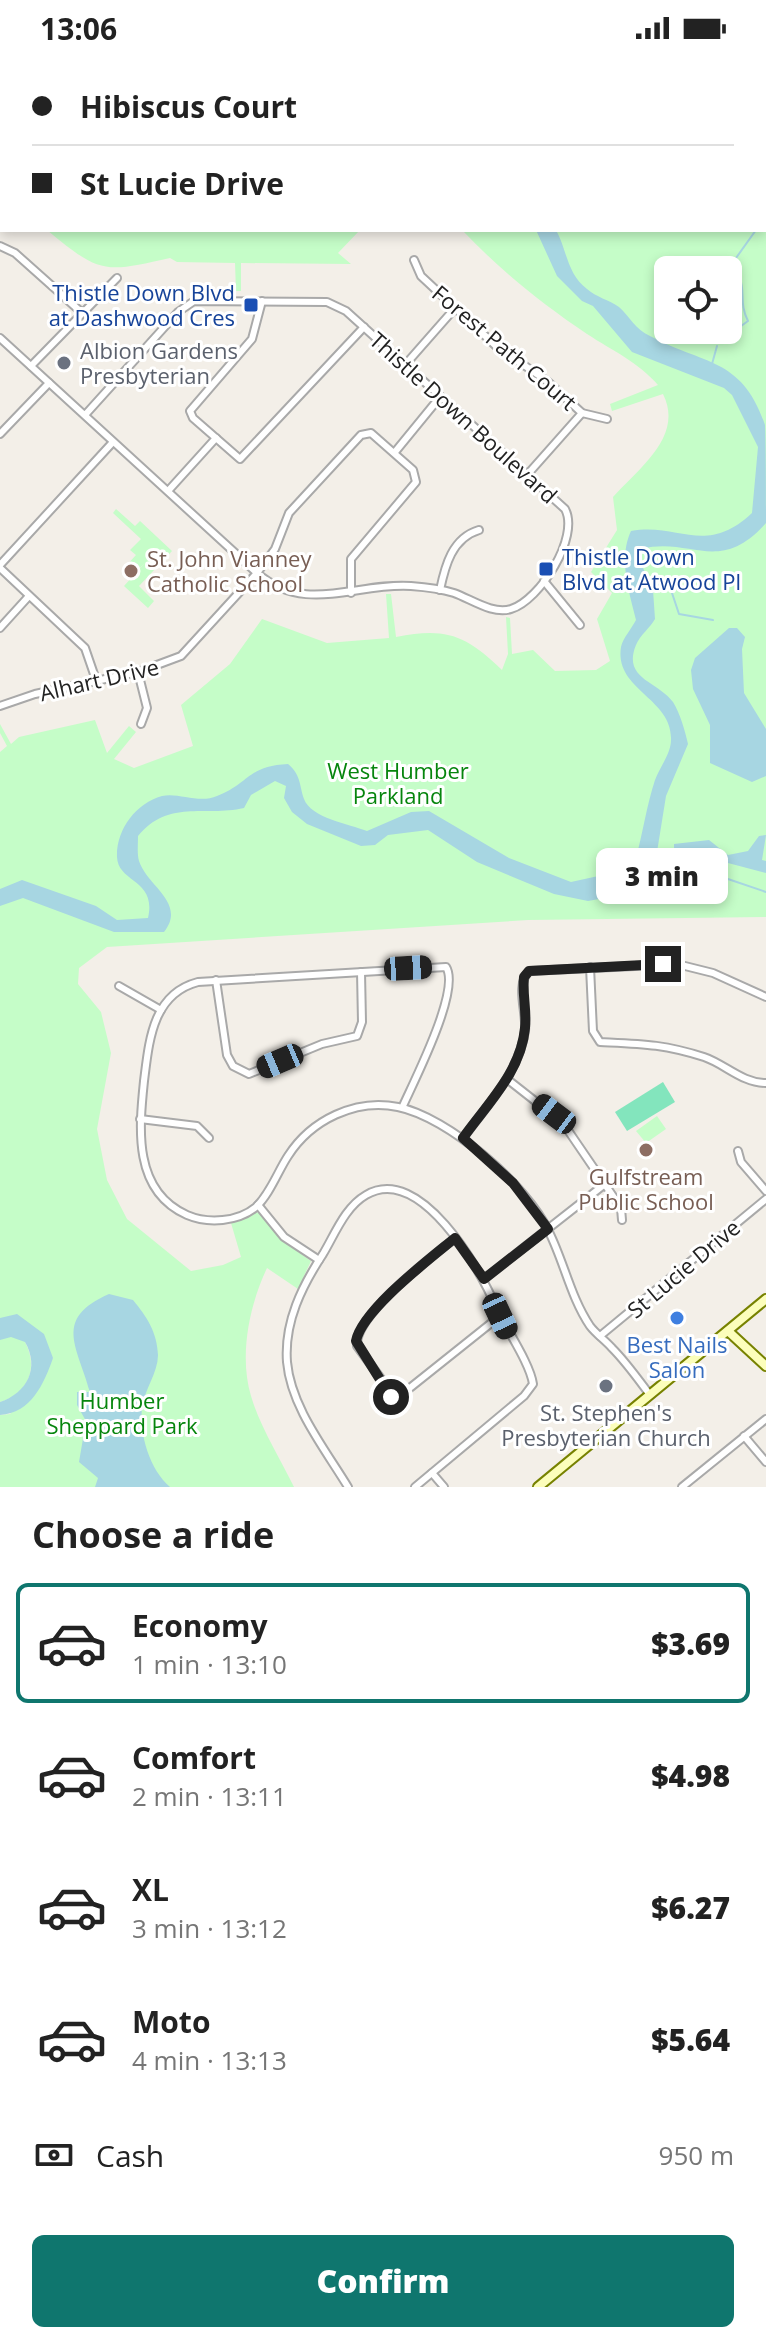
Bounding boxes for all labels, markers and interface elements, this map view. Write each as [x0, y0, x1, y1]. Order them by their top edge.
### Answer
text: 13:06 [40, 8, 117, 49]
text: Hibiscus Court [80, 86, 297, 127]
text: St Lucie Drive [80, 163, 284, 204]
map controls [654, 256, 742, 344]
button: locate [654, 256, 742, 344]
place label: Thistle Down Blvd at Dashwood Cres [49, 277, 235, 332]
street label: Forest Path Court [426, 278, 584, 416]
marker: Thistle Down Blvd at Dashwood Cres [242, 296, 260, 314]
street label: Thistle Down Boulevard [364, 325, 564, 509]
place label: Albion Gardens Presbyterian [80, 335, 238, 390]
marker: Albion Gardens Presbyterian [55, 354, 73, 372]
place label: Thistle Down Blvd at Atwood Pl [562, 541, 741, 596]
place label: St. John Vianney Catholic School [147, 543, 312, 598]
marker: Thistle Down Blvd at Atwood Pl [537, 560, 555, 578]
marker: St. John Vianney Catholic School [122, 562, 140, 580]
street label: Alhart Drive [36, 651, 162, 707]
park label: West Humber Parkland [327, 755, 469, 810]
callout: 3 min [597, 848, 729, 904]
text: 3 min [625, 858, 699, 894]
route end [645, 946, 681, 982]
car [383, 955, 433, 981]
car [253, 1041, 307, 1081]
car [528, 1090, 580, 1138]
marker: Gulfstream Public School [637, 1141, 655, 1159]
place label: Gulfstream Public School [578, 1161, 714, 1216]
street label: St Lucie Drive [620, 1212, 746, 1324]
car [479, 1289, 521, 1343]
marker: Best Nails Salon [668, 1309, 686, 1327]
place label: Best Nails Salon [627, 1329, 728, 1384]
marker: St. Stephen's Presbyterian Church [597, 1377, 615, 1395]
route start [373, 1379, 409, 1415]
park label: Humber Sheppard Park [46, 1385, 198, 1440]
place label: St. Stephen's Presbyterian Church [501, 1397, 711, 1452]
text: Choose a ride [32, 1510, 274, 1559]
text: Economy [132, 1605, 268, 1646]
icon: car [36, 1607, 108, 1679]
text: $3.69 [651, 1623, 730, 1664]
text: 1 min · 13:10 [132, 1646, 287, 1682]
text: Comfort [132, 1737, 256, 1778]
icon: car [36, 1739, 108, 1811]
text: $4.98 [651, 1755, 730, 1796]
text: 2 min · 13:11 [132, 1778, 287, 1814]
text: XL [132, 1869, 169, 1910]
icon: car [36, 1871, 108, 1943]
text: $6.27 [651, 1887, 730, 1928]
text: 3 min · 13:12 [132, 1910, 287, 1946]
text: Moto [132, 2001, 210, 2042]
icon: car [36, 2003, 108, 2075]
text: $5.64 [651, 2019, 730, 2060]
text: 4 min · 13:13 [132, 2042, 287, 2078]
icon: cash [32, 2133, 76, 2177]
text: Cash [96, 2135, 164, 2176]
text: 950 m [659, 2137, 734, 2173]
button: Confirm [32, 2235, 734, 2327]

